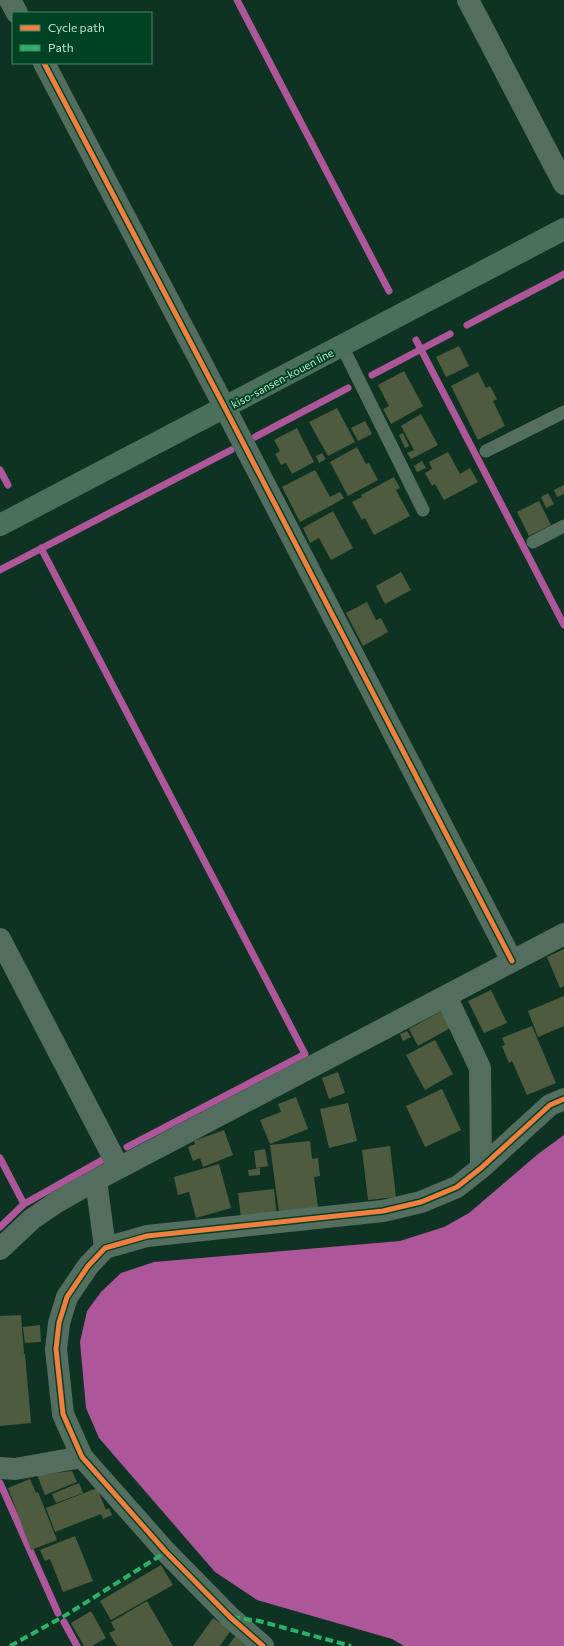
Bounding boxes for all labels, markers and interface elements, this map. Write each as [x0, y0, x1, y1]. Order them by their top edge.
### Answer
legend [12, 12, 152, 64]
text: Cycle path [48, 20, 105, 34]
text: Path [48, 40, 74, 54]
street label: kiso-sansen-kouen line [229, 345, 336, 411]

